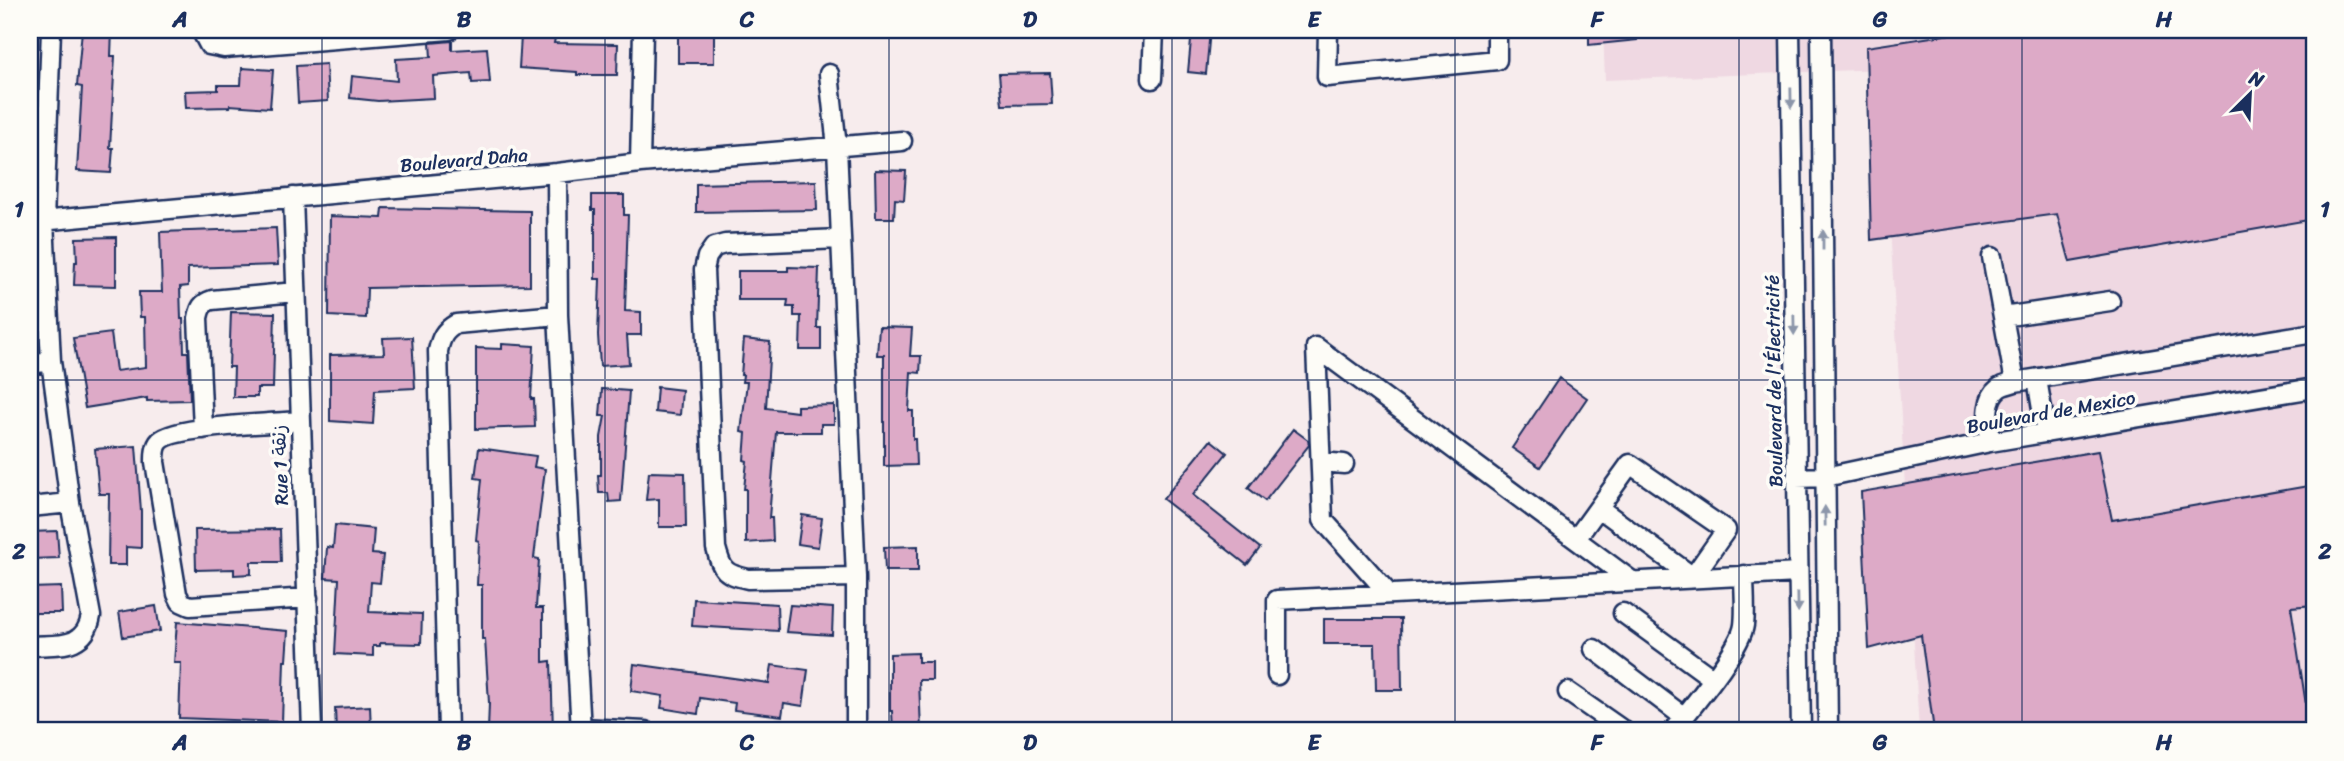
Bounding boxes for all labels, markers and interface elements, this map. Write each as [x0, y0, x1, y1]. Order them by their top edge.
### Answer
text: A [171, 0, 188, 40]
text: B [457, 0, 472, 40]
text: C [739, 0, 755, 40]
text: D [1023, 0, 1038, 40]
text: E [1308, 0, 1323, 40]
text: F [1590, 0, 1605, 40]
text: G [1872, 0, 1888, 40]
text: H [2155, 0, 2173, 40]
north arrow [2214, 60, 2284, 130]
text: N [2243, 61, 2270, 97]
one-way arrow [1785, 87, 1796, 109]
street label: Boulevard Daha [399, 138, 530, 182]
text: 1 [14, 189, 24, 230]
text: 1 [2320, 189, 2330, 230]
one-way arrow [1817, 228, 1829, 250]
street label: Boulevard de l'Électricité [1756, 274, 1792, 487]
one-way arrow [1788, 315, 1800, 337]
street label: Boulevard de Mexico [1964, 381, 2138, 443]
street label: Rue 1 زنقة [262, 424, 298, 506]
one-way arrow [1820, 505, 1831, 527]
text: 2 [11, 531, 26, 572]
text: 2 [2317, 531, 2332, 572]
one-way arrow [1793, 591, 1804, 613]
text: A [171, 722, 188, 761]
text: B [457, 722, 472, 761]
text: C [739, 722, 755, 761]
text: D [1023, 722, 1038, 761]
text: E [1308, 722, 1323, 761]
text: F [1590, 722, 1605, 761]
text: G [1872, 722, 1888, 761]
text: H [2155, 722, 2173, 761]

